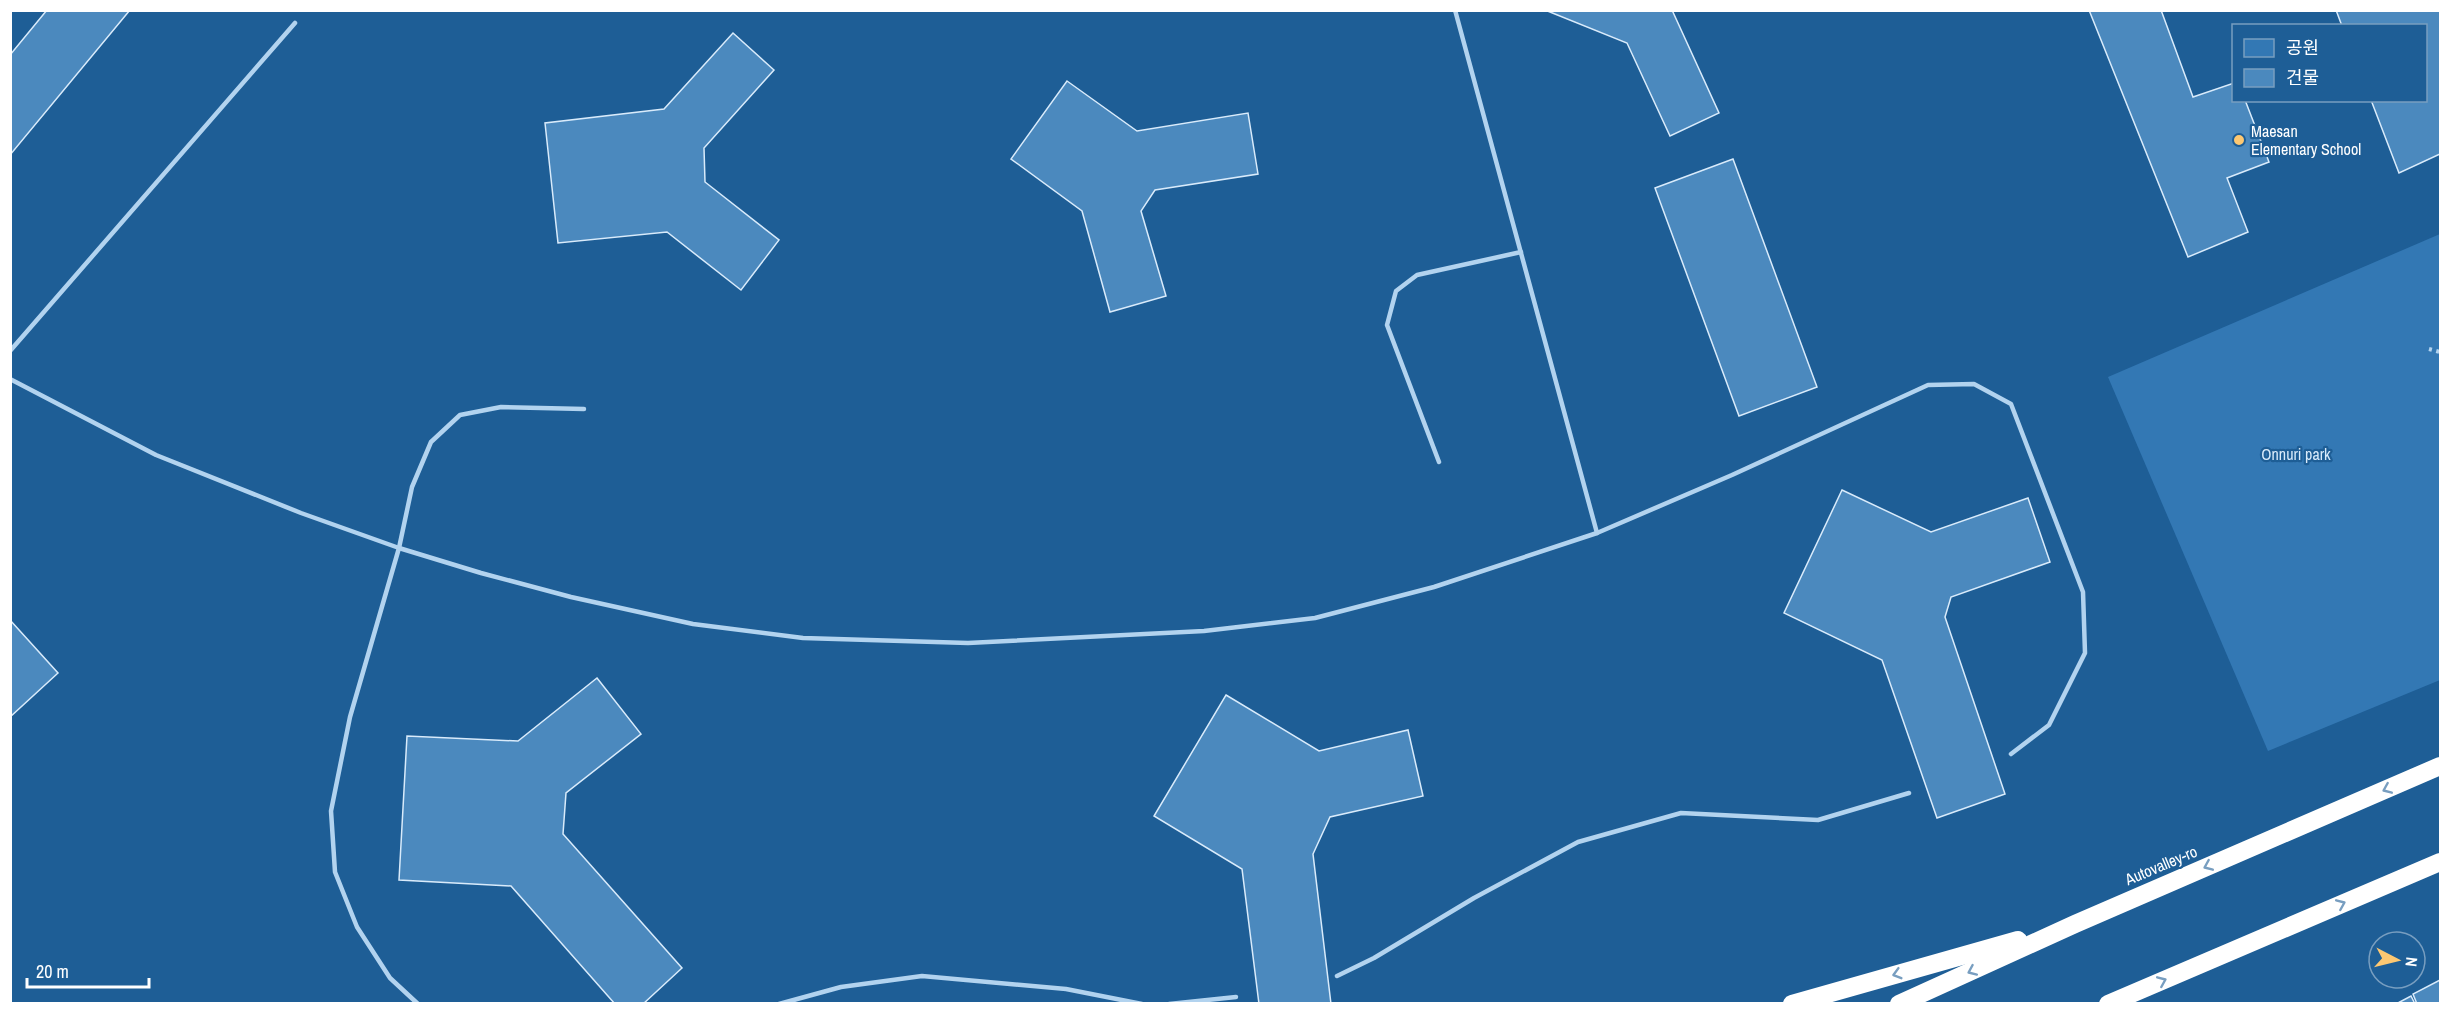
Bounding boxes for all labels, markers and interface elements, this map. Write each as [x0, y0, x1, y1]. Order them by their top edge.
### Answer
legend [2232, 24, 2427, 102]
text: 공원 [2286, 35, 2319, 60]
text: 건물 [2286, 65, 2319, 90]
place label: Maesan Elementary School [2251, 120, 2361, 160]
marker: Maesan Elementary School [2232, 133, 2246, 147]
park label: Onnuri park [2261, 443, 2331, 465]
one-way arrow [2382, 782, 2393, 794]
street label: Autovalley-ro [2121, 840, 2201, 890]
one-way arrow [2203, 859, 2214, 871]
one-way arrow [2335, 900, 2346, 912]
north arrow [2367, 930, 2427, 990]
scale bar [27, 951, 148, 989]
text: N [2400, 956, 2423, 968]
text: 20 m [36, 959, 69, 984]
one-way arrow [1967, 963, 1978, 975]
one-way arrow [1892, 967, 1903, 979]
one-way arrow [2155, 976, 2166, 988]

